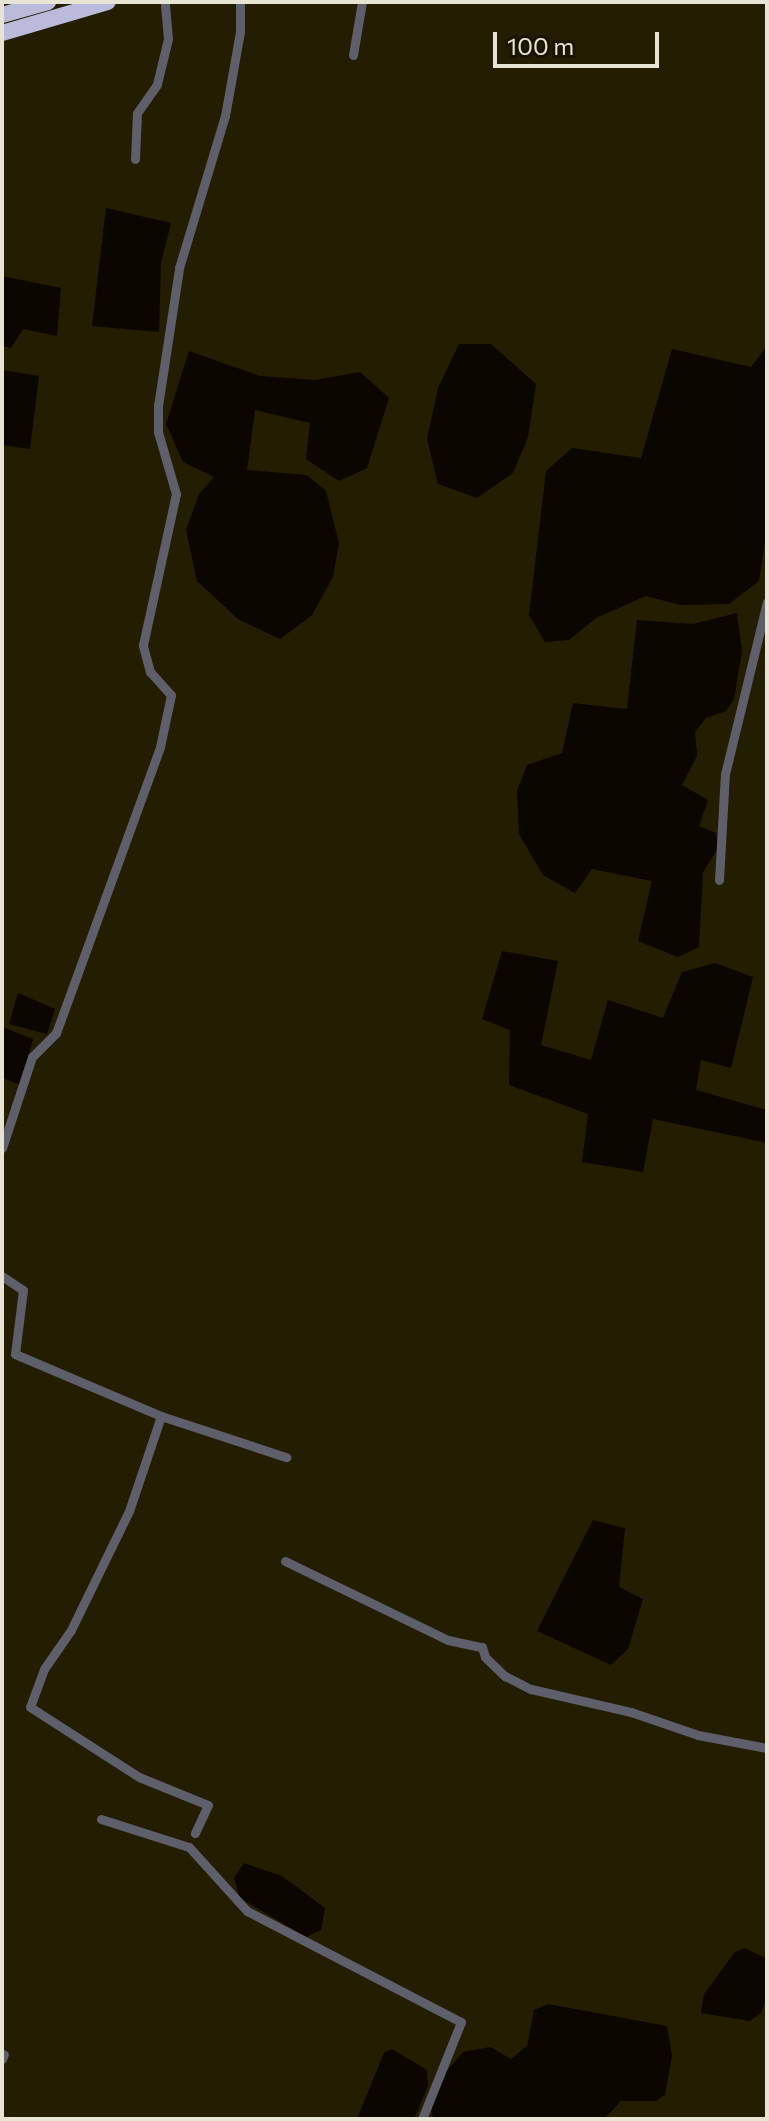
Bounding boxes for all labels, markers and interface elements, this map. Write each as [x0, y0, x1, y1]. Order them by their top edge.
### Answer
scale bar [497, 16, 663, 66]
text: 100 m [507, 31, 574, 60]

